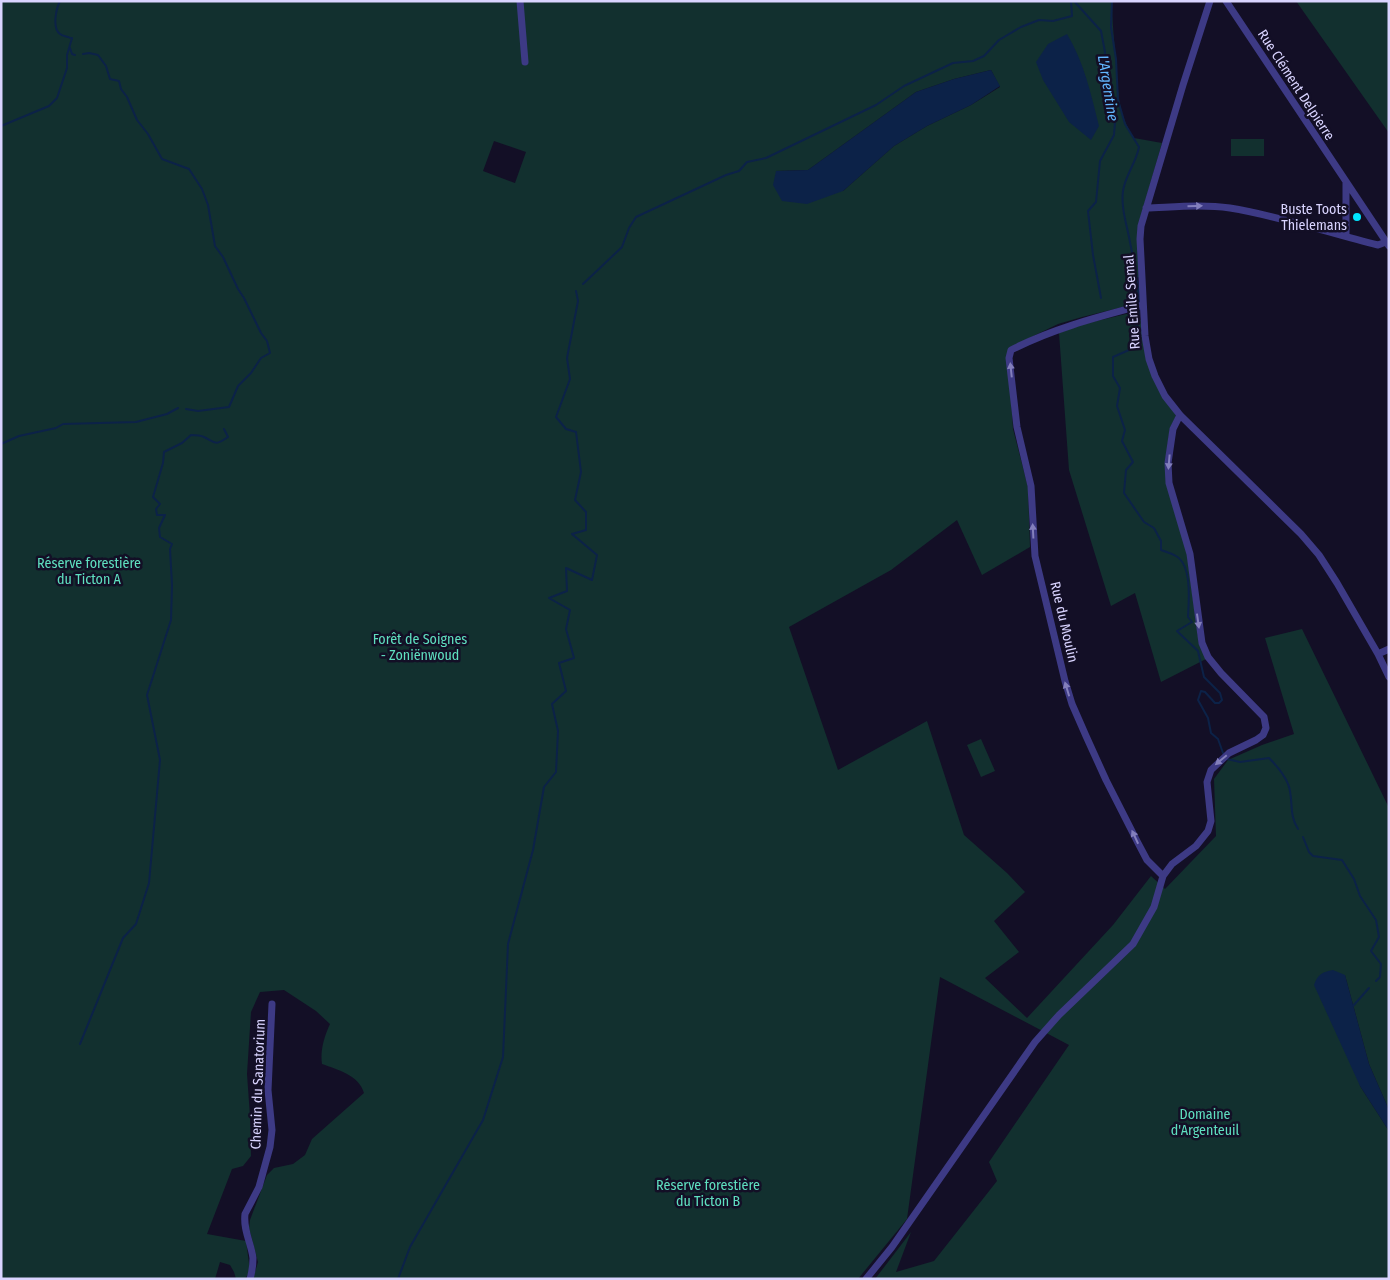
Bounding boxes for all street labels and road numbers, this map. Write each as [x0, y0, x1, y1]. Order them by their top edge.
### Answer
street label: Rue Clément Delpierre [1254, 26, 1338, 144]
street label: Rue Emile Semal [1120, 254, 1144, 350]
street label: Rue du Moulin [1046, 580, 1082, 664]
street label: Chemin du Sanatorium [247, 1018, 269, 1150]

